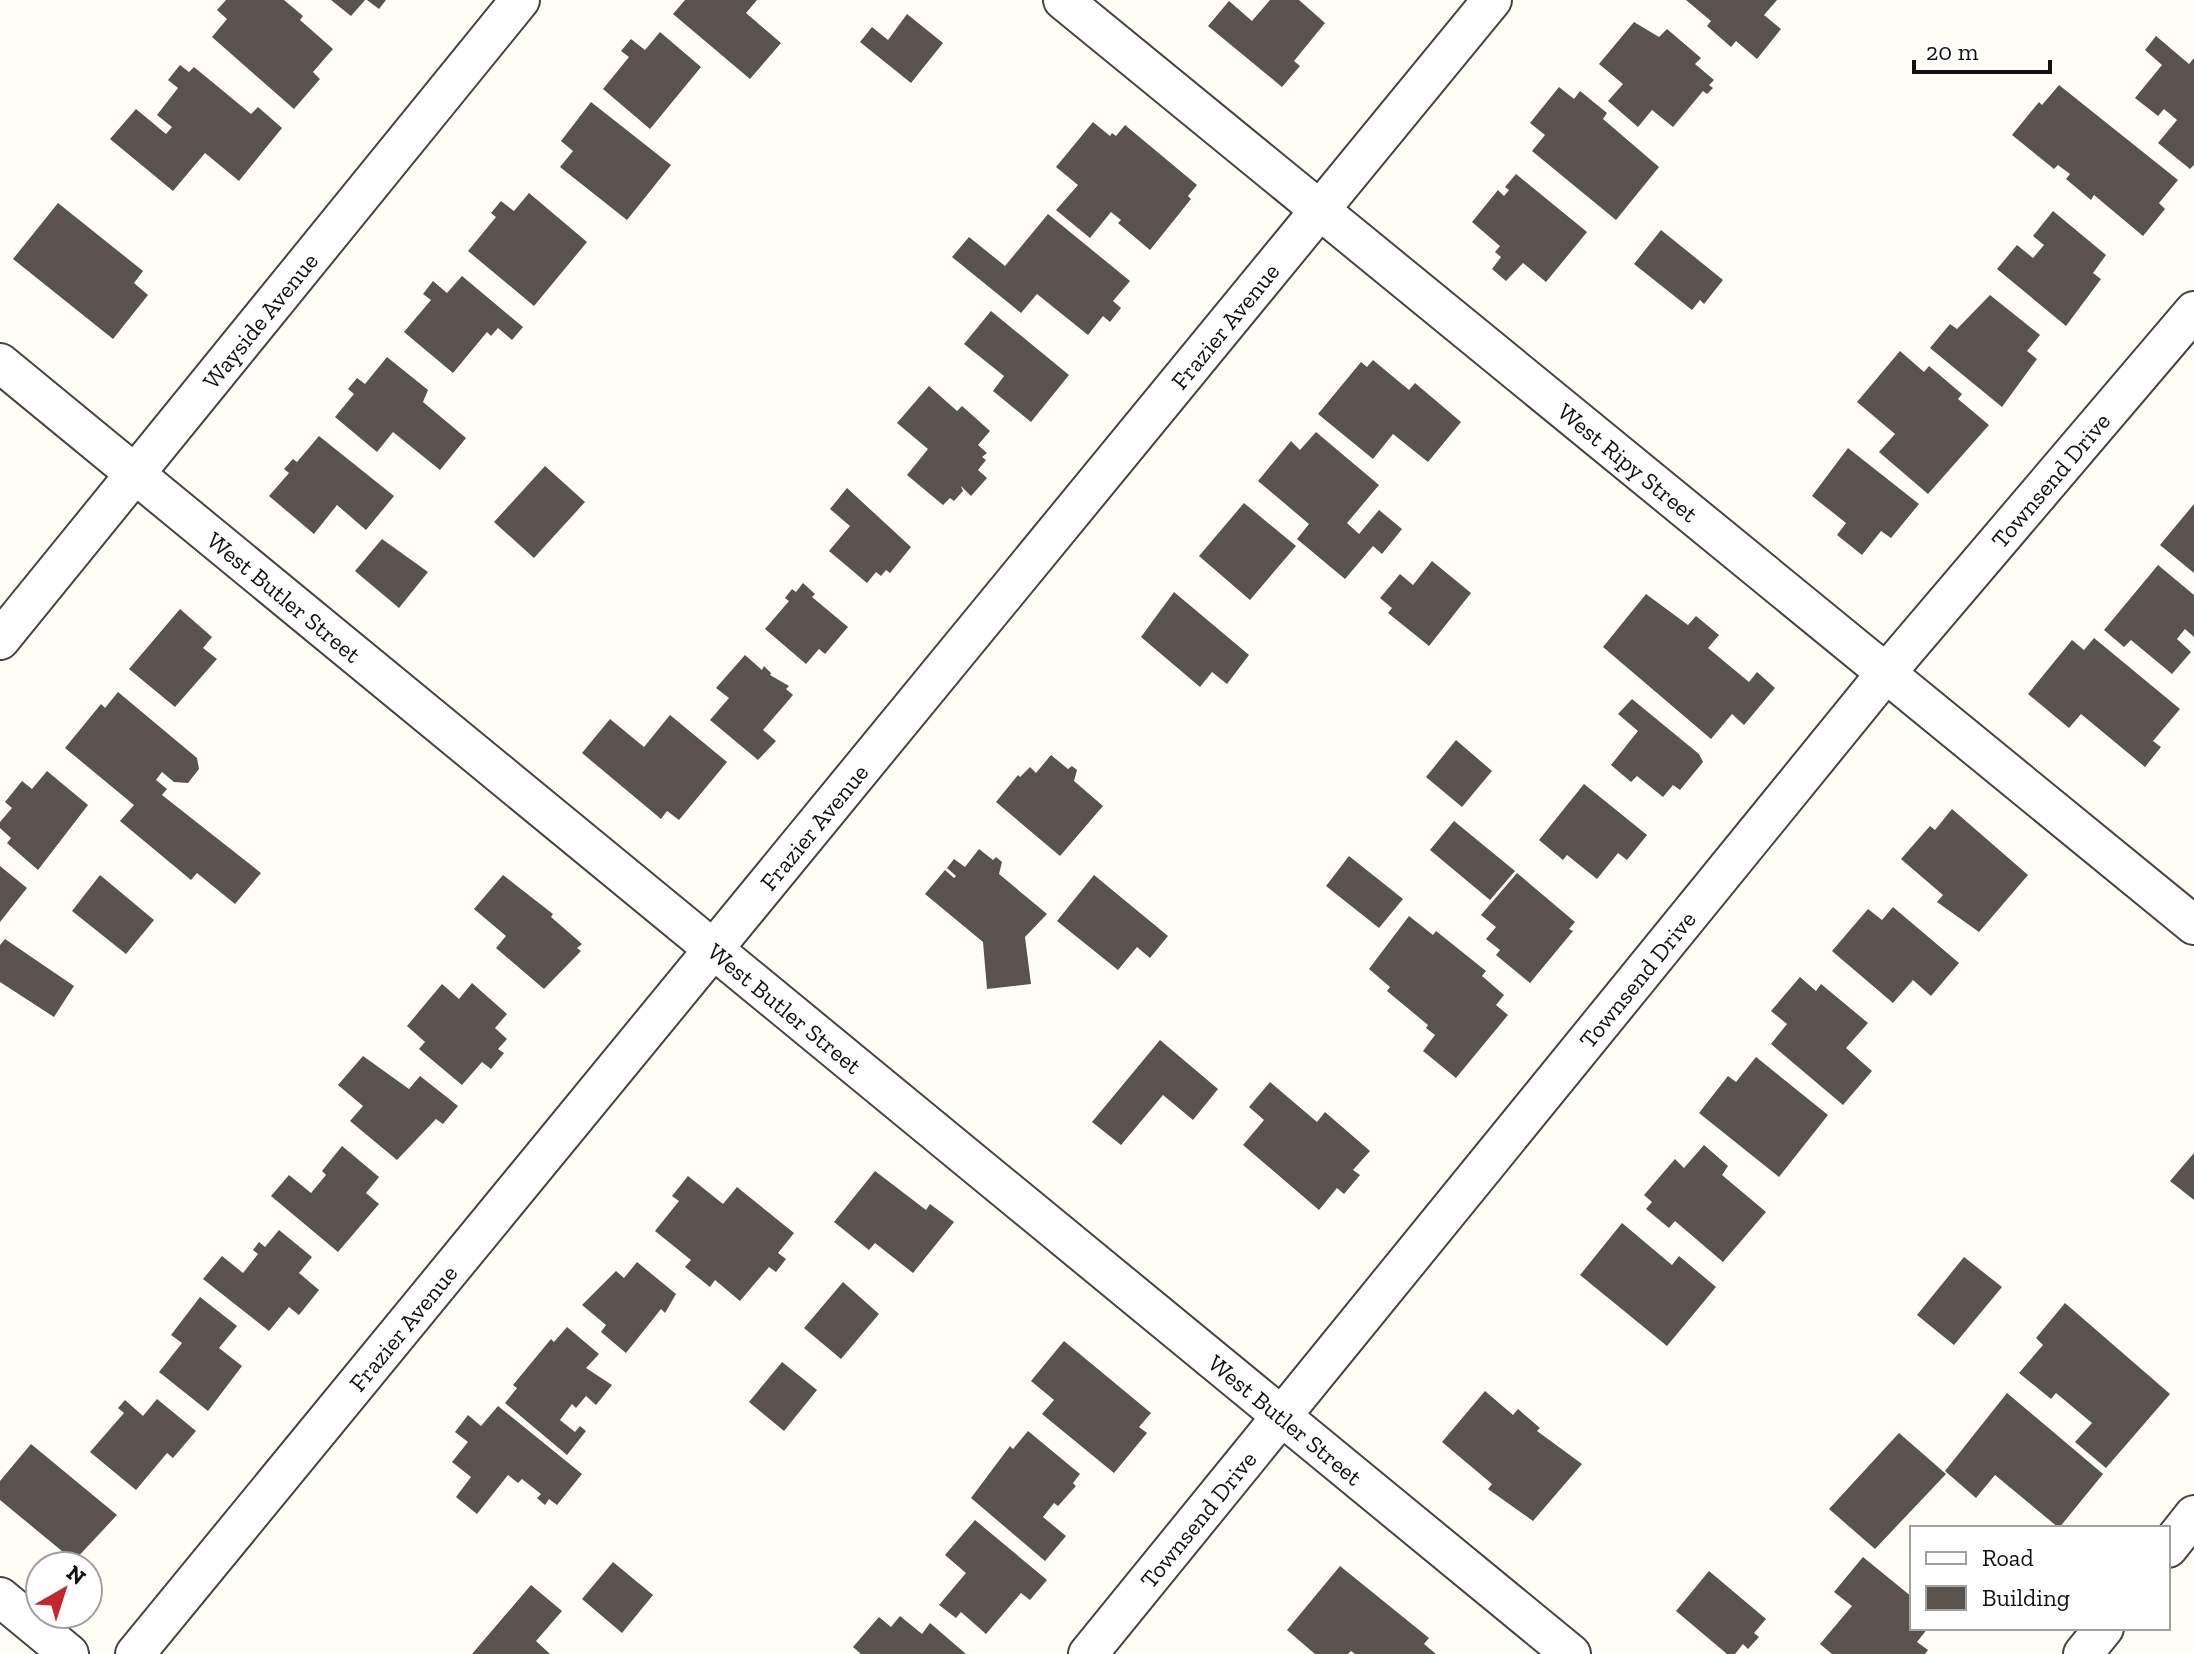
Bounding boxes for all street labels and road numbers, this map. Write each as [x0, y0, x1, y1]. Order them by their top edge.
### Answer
street label: Wayside Avenue [196, 246, 324, 394]
street label: Frazier Avenue [1164, 257, 1285, 395]
street label: West Ripy Street [1552, 396, 1704, 528]
street label: Townsend Drive [1985, 406, 2116, 553]
street label: West Butler Street [202, 525, 367, 668]
street label: Frazier Avenue [753, 758, 874, 896]
street label: Townsend Drive [1573, 905, 1701, 1054]
street label: West Butler Street [702, 936, 868, 1080]
street label: Frazier Avenue [342, 1259, 463, 1397]
street label: West Butler Street [1203, 1348, 1368, 1491]
street label: Townsend Drive [1133, 1445, 1262, 1593]

